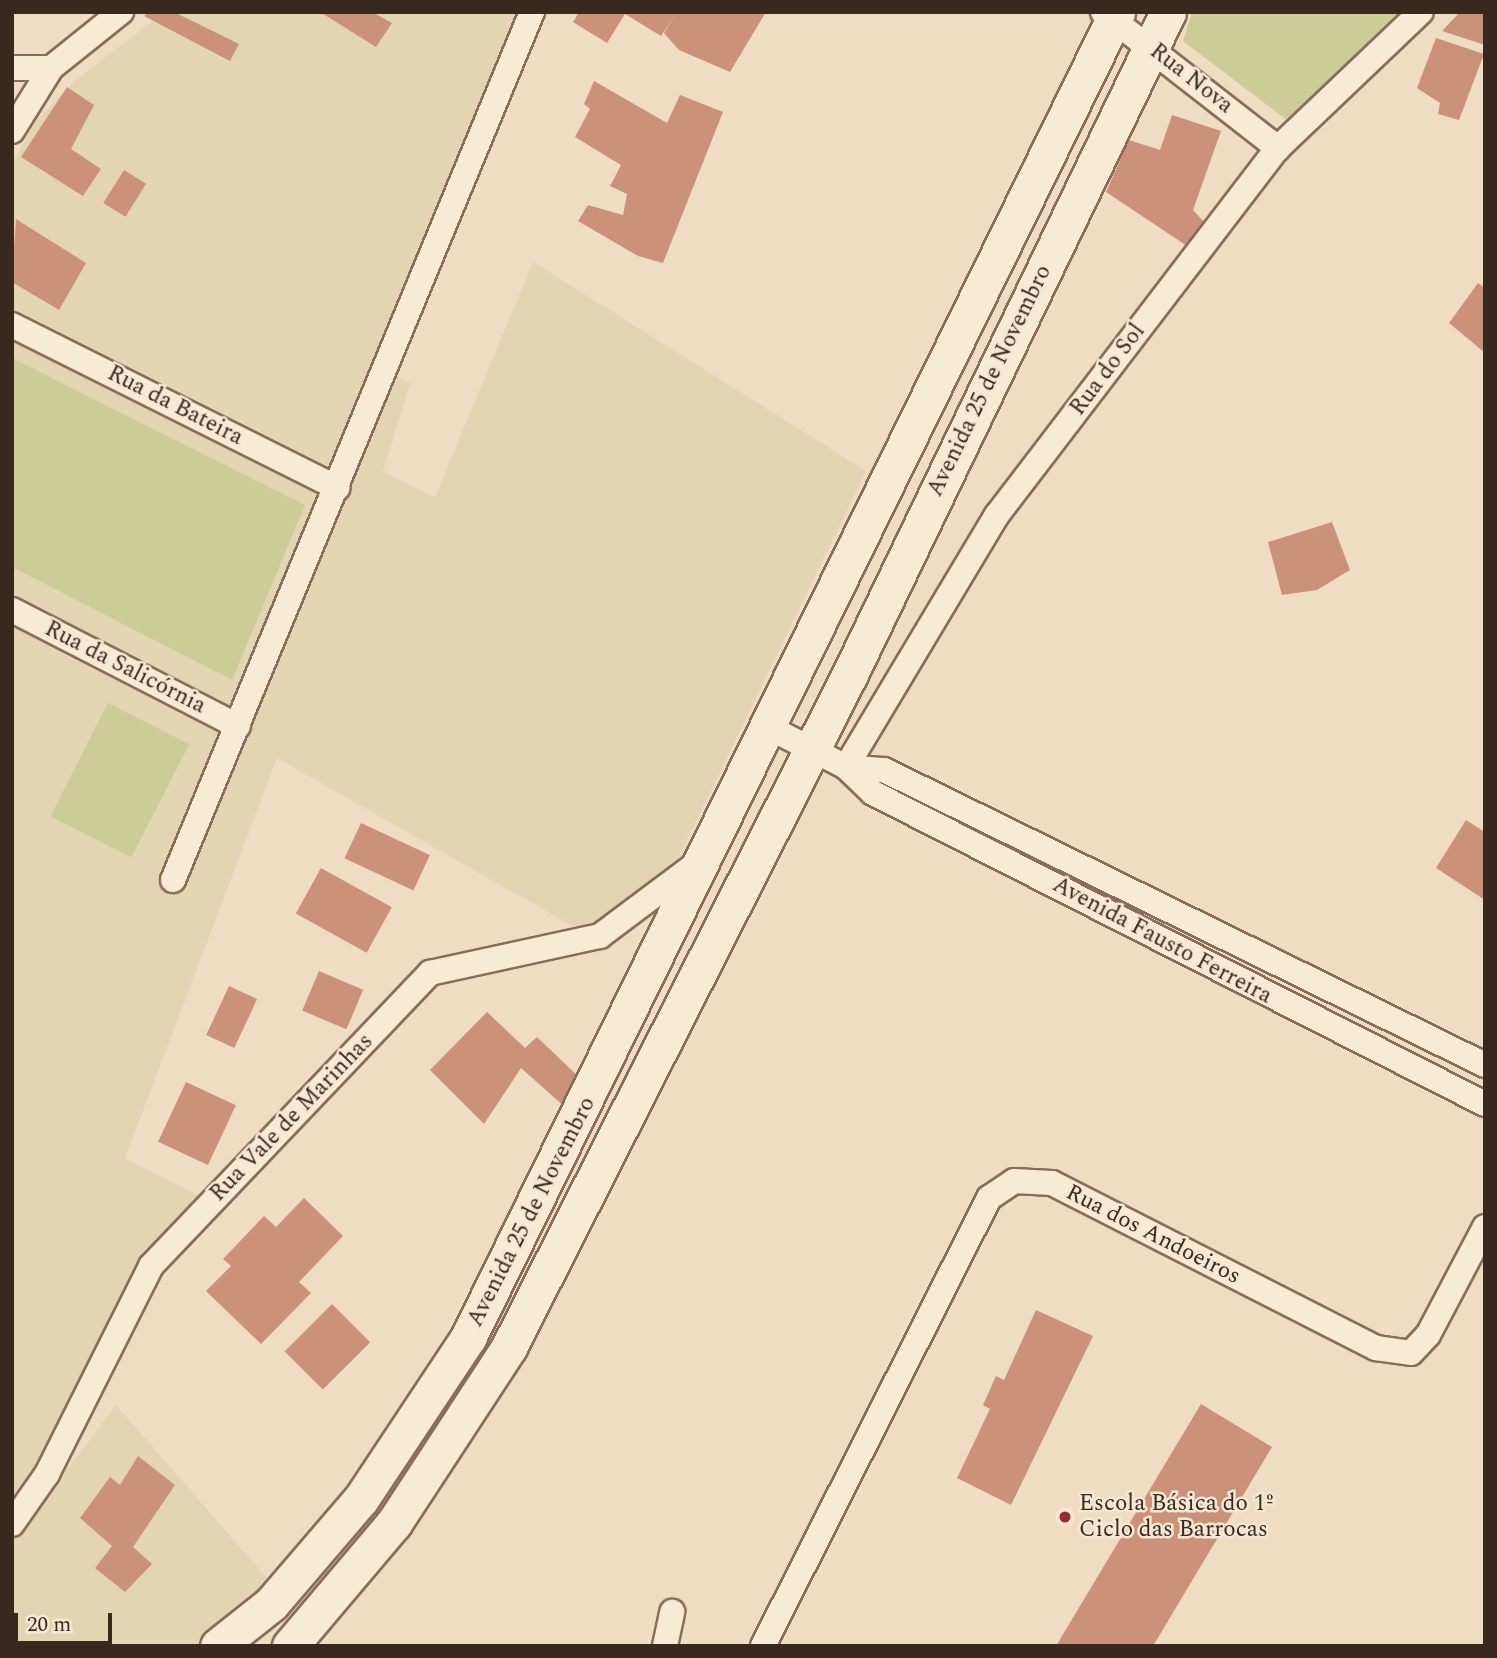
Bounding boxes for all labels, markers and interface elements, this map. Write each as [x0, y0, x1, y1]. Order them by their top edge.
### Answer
street label: Rua Nova [1144, 38, 1238, 120]
street label: Avenida 25 de Novembro [922, 261, 1058, 501]
street label: Rua do Sol [1064, 319, 1152, 421]
street label: Rua da Bateira [103, 360, 247, 452]
street label: Rua da Salicórnia [40, 616, 210, 720]
street label: Avenida Fausto Ferreira [1048, 871, 1276, 1011]
street label: Rua Vale de Marinhas [205, 1028, 379, 1208]
street label: Avenida 25 de Novembro [462, 1092, 602, 1332]
street label: Rua dos Andoeiros [1061, 1179, 1245, 1291]
place label: Escola Básica do 1º Ciclo das Barrocas [1079, 1490, 1274, 1544]
marker: Escola Básica do 1º Ciclo das Barrocas [1057, 1509, 1073, 1525]
scale bar [18, 1598, 116, 1642]
text: 20 m [27, 1609, 71, 1641]

